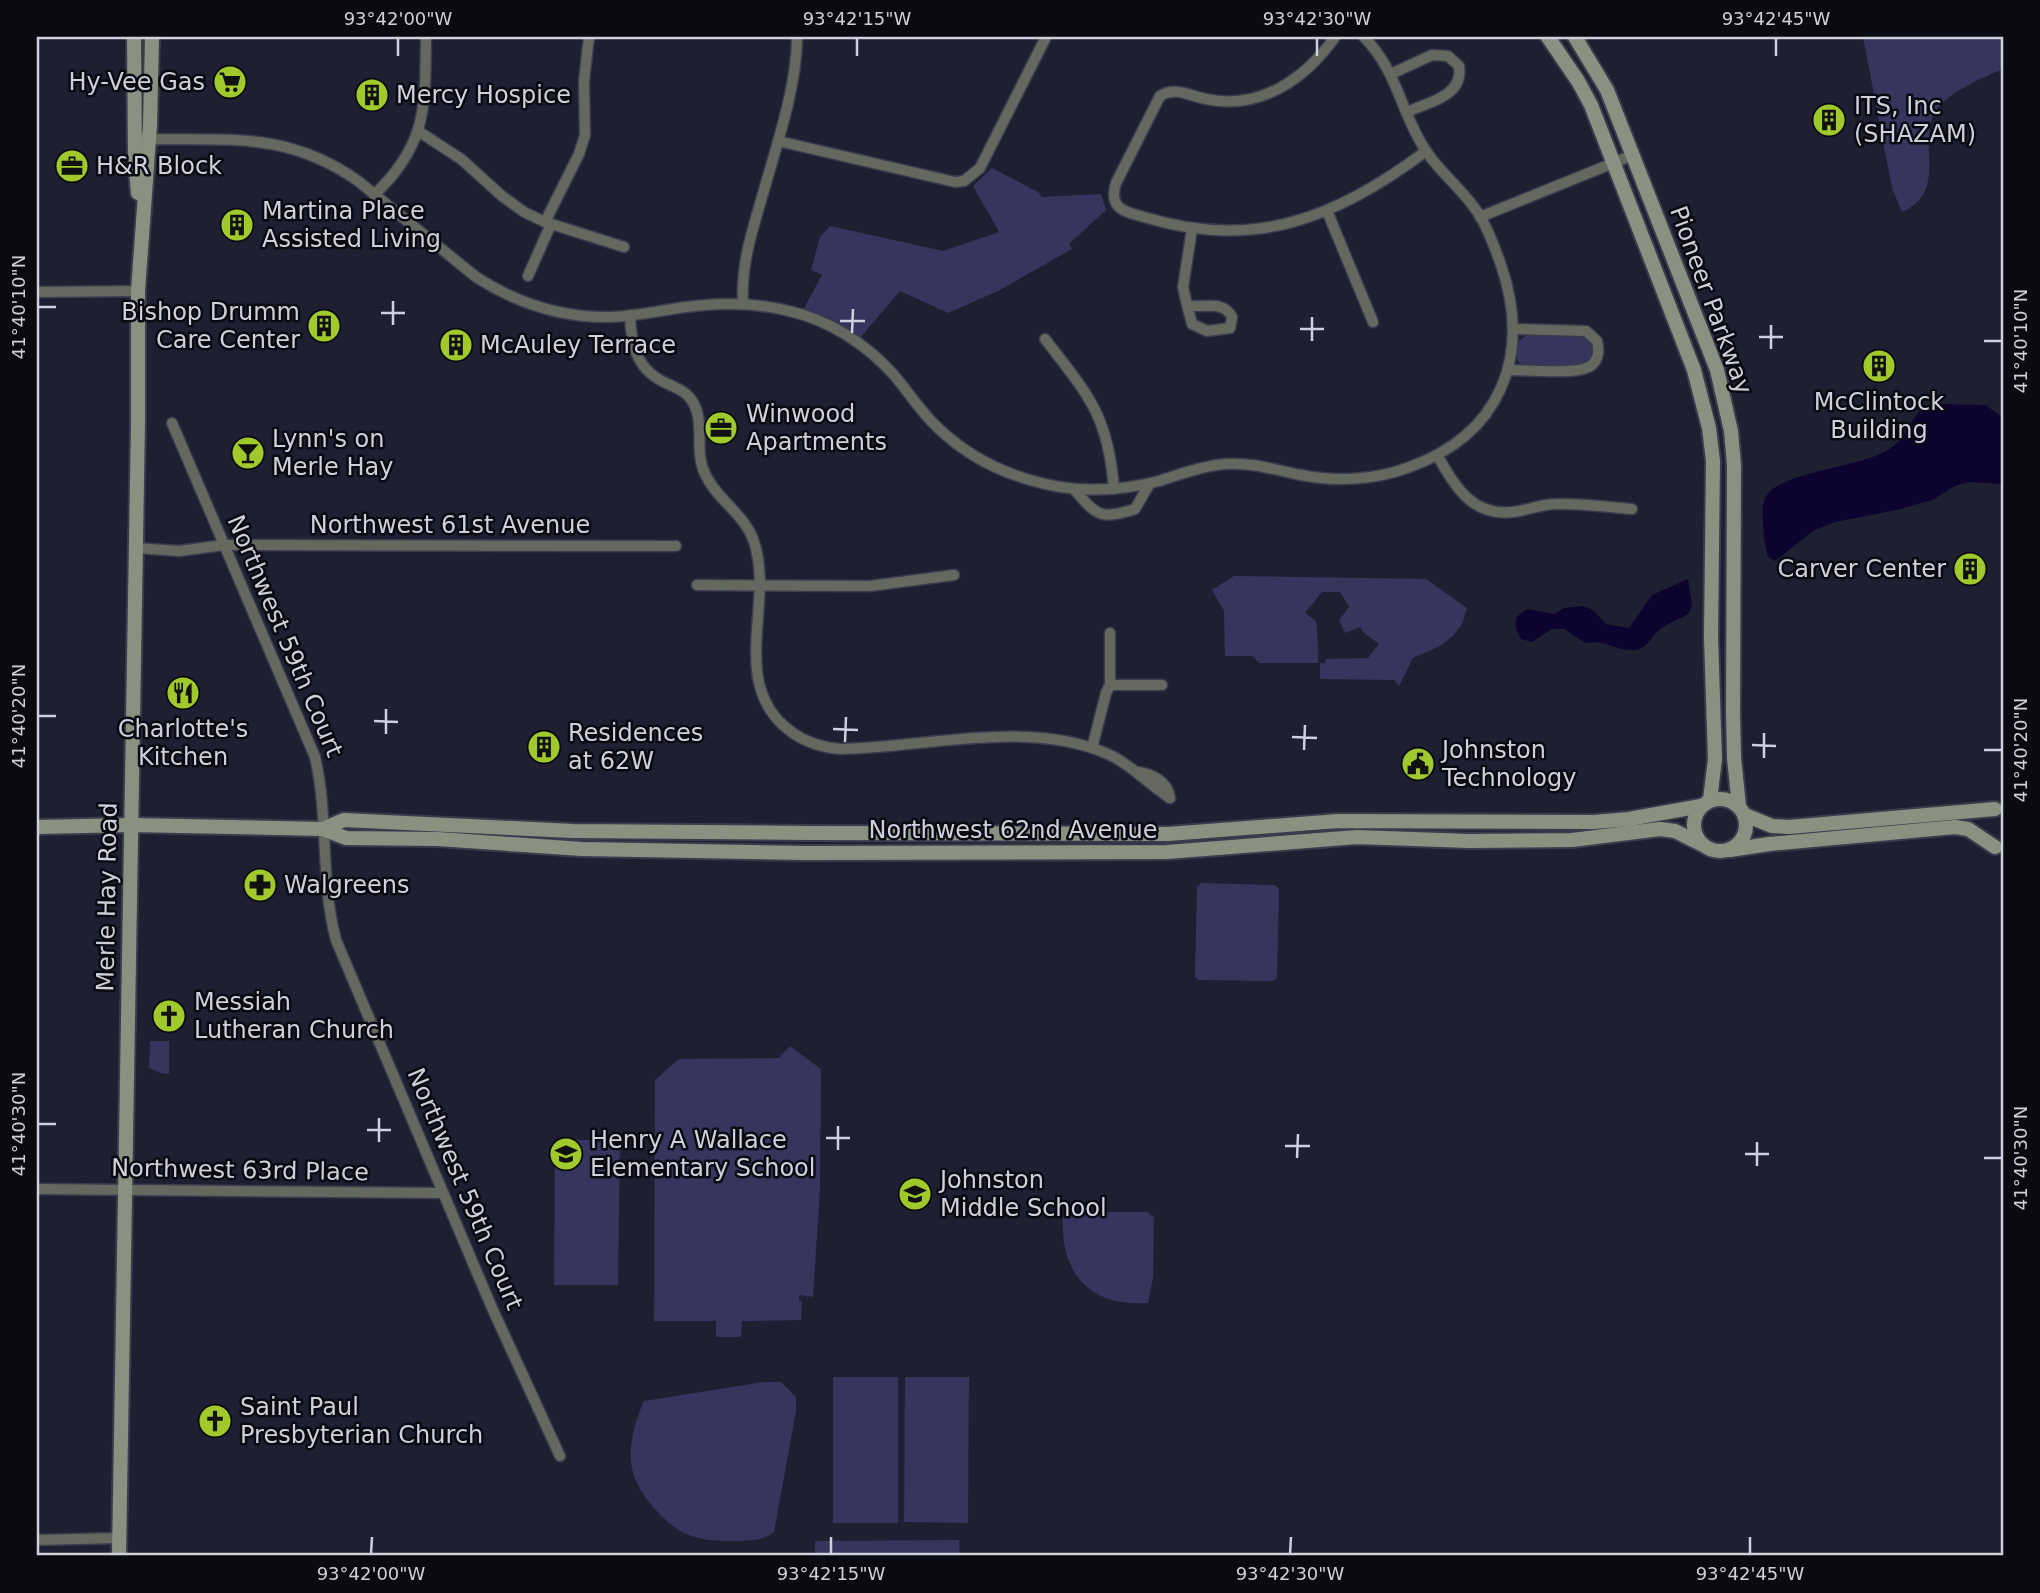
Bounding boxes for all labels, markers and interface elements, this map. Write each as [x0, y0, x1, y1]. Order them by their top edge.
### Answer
text: 93°42'00"W [344, 8, 453, 29]
text: 93°42'15"W [803, 8, 912, 29]
text: 93°42'30"W [1263, 8, 1372, 29]
text: 93°42'45"W [1722, 8, 1831, 29]
supermarket icon: Hy-Vee Gas [211, 63, 249, 101]
place label: Hy-Vee Gas [68, 68, 205, 96]
building icon: Mercy Hospice [353, 76, 391, 114]
place label: Mercy Hospice [396, 81, 571, 109]
place label: ITS, Inc (SHAZAM) [1854, 92, 1976, 148]
building icon: ITS, Inc (SHAZAM) [1810, 101, 1848, 139]
office icon: H&R Block [53, 147, 91, 185]
place label: H&R Block [96, 152, 222, 180]
place label: Martina Place Assisted Living [262, 197, 441, 253]
street label: Pioneer Parkway [1664, 202, 1758, 398]
building icon: Martina Place Assisted Living [218, 206, 256, 244]
text: 41°40'10"N [8, 255, 29, 359]
text: 41°40'10"N [2010, 289, 2031, 393]
place label: Bishop Drumm Care Center [121, 298, 300, 354]
building icon: Bishop Drumm Care Center [305, 307, 343, 345]
building icon: McAuley Terrace [437, 326, 475, 364]
place label: McAuley Terrace [480, 331, 676, 359]
building icon: McClintock Building [1860, 347, 1898, 385]
place label: McClintock Building [1814, 388, 1944, 444]
place label: Winwood Apartments [746, 400, 887, 456]
office icon: Winwood Apartments [702, 409, 740, 447]
place label: Lynn's on Merle Hay [272, 425, 393, 481]
bar icon: Lynn's on Merle Hay [229, 434, 267, 472]
street label: Northwest 59th Court [221, 511, 349, 761]
street label: Northwest 61st Avenue [310, 511, 590, 539]
building icon: Carver Center [1951, 550, 1989, 588]
place label: Carver Center [1777, 555, 1946, 583]
text: 41°40'20"N [8, 664, 29, 768]
restaurant icon: Charlotte's Kitchen [164, 674, 202, 712]
text: 41°40'20"N [2010, 698, 2031, 802]
place label: Charlotte's Kitchen [118, 715, 248, 771]
place label: Residences at 62W [568, 719, 703, 775]
building icon: Residences at 62W [525, 728, 563, 766]
place label: Johnston Technology [1440, 736, 1576, 792]
public building icon: Johnston Technology [1399, 745, 1437, 783]
street label: Merle Hay Road [91, 802, 123, 992]
street label: Northwest 62nd Avenue [869, 816, 1157, 844]
pharmacy icon: Walgreens [241, 866, 279, 904]
place label: Walgreens [284, 871, 409, 899]
place label: Messiah Lutheran Church [194, 988, 394, 1044]
church icon: Messiah Lutheran Church [150, 997, 188, 1035]
street label: Northwest 59th Court [401, 1064, 529, 1314]
text: 41°40'30"N [8, 1072, 29, 1176]
text: 41°40'30"N [2010, 1106, 2031, 1210]
place label: Henry A Wallace Elementary School [590, 1126, 815, 1182]
school or university icon: Henry A Wallace Elementary School [547, 1135, 585, 1173]
street label: Northwest 63rd Place [111, 1154, 369, 1186]
place label: Johnston Middle School [938, 1166, 1107, 1222]
school or university icon: Johnston Middle School [896, 1175, 934, 1213]
place label: Saint Paul Presbyterian Church [240, 1393, 483, 1449]
church icon: Saint Paul Presbyterian Church [196, 1402, 234, 1440]
text: 93°42'00"W [317, 1563, 426, 1584]
text: 93°42'15"W [777, 1563, 886, 1584]
text: 93°42'30"W [1236, 1563, 1345, 1584]
text: 93°42'45"W [1696, 1563, 1805, 1584]

